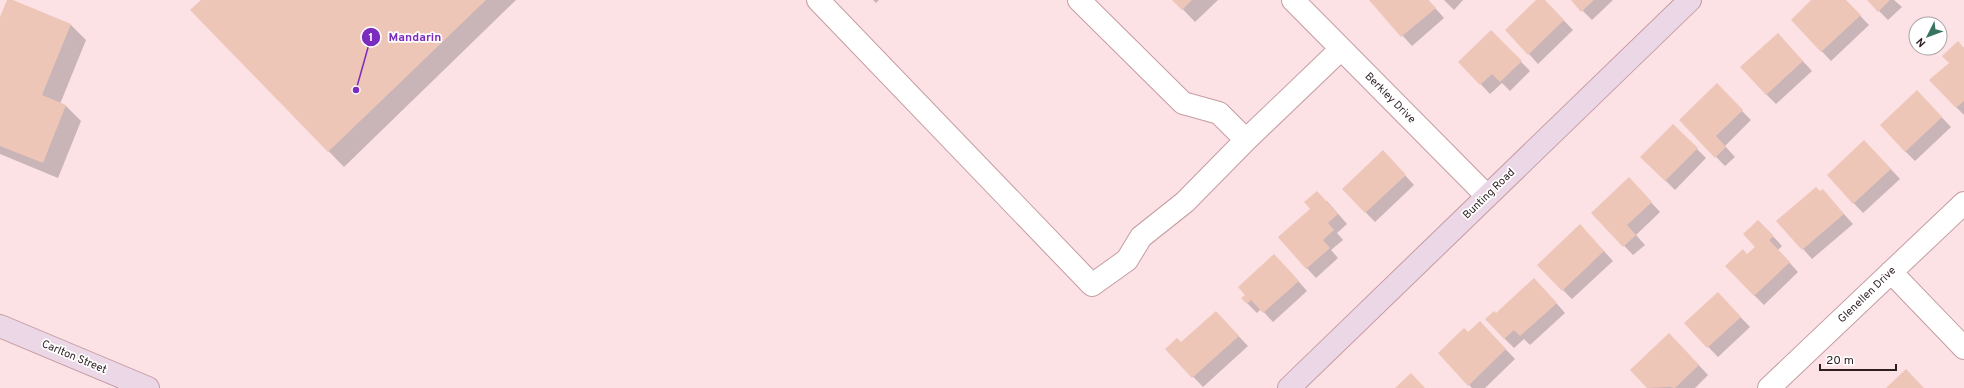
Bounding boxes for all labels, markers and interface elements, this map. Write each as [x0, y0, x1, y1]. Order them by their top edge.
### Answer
north arrow [1908, 16, 1948, 56]
callout: Mandarin [361, 25, 450, 49]
text: 1 [369, 30, 373, 46]
text: Mandarin [389, 30, 441, 46]
text: N [1913, 34, 1929, 50]
street label: Berkley Drive [1362, 70, 1419, 127]
street label: Bunting Road [1460, 166, 1518, 222]
street label: Glenellen Drive [1835, 264, 1899, 326]
street label: Carlton Street [39, 337, 109, 377]
scale bar [1820, 346, 1896, 372]
text: 20 m [1826, 353, 1854, 369]

